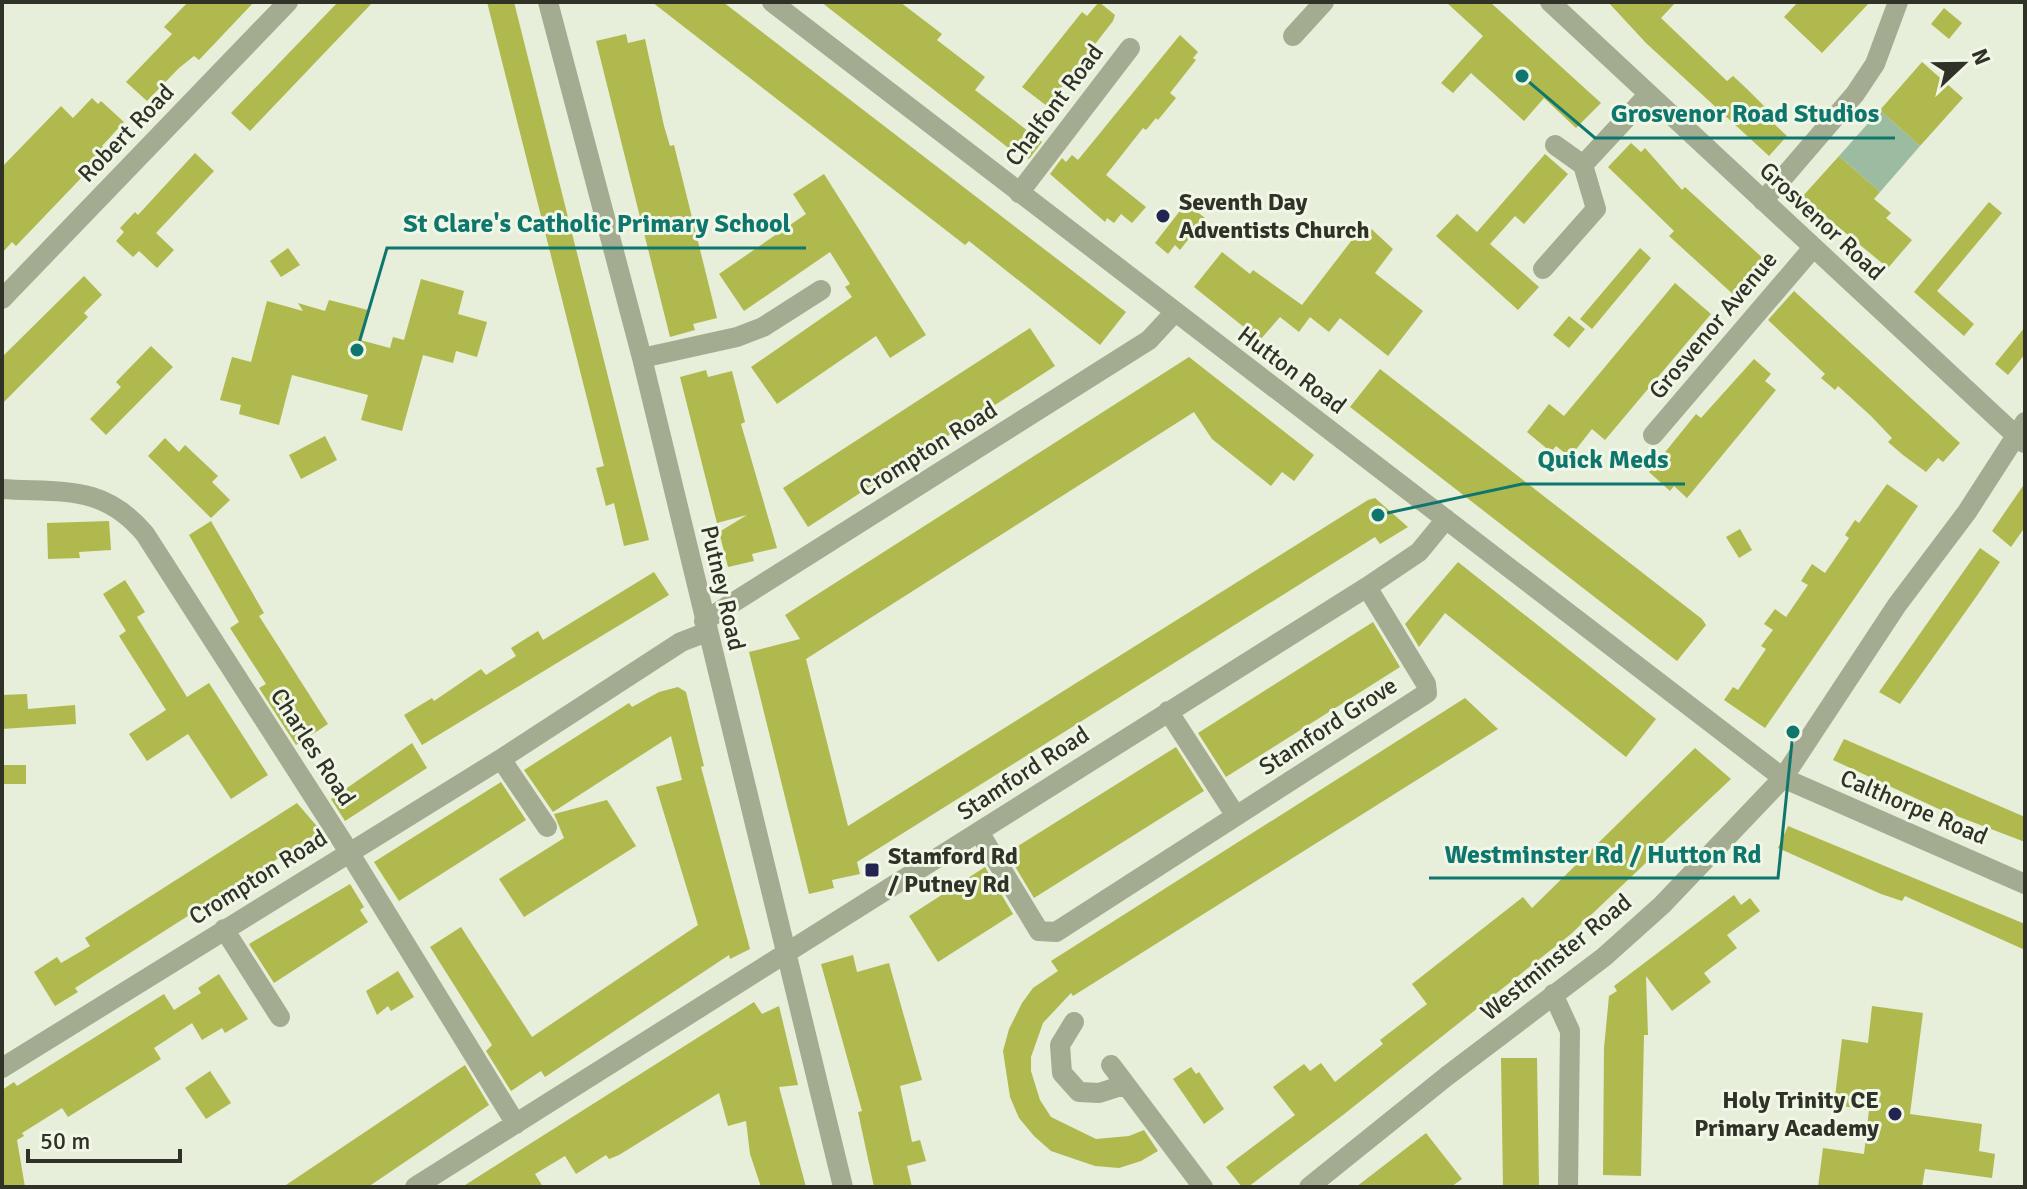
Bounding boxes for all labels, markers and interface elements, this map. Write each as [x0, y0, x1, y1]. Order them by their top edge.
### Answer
north arrow [1923, 24, 2003, 104]
street label: Chalfont Road [998, 38, 1110, 172]
text: N [1966, 45, 1996, 69]
street label: Robert Road [72, 77, 180, 189]
callout: Grosvenor Road Studios [1595, 88, 1895, 138]
text: Grosvenor Road Studios [1611, 98, 1879, 130]
street label: Grosvenor Road [1753, 155, 1891, 287]
place label: Seventh Day Adventists Church [1179, 187, 1369, 245]
callout: St Clare's Catholic Primary School [387, 198, 806, 248]
marker: Seventh Day Adventists Church [1154, 207, 1172, 225]
text: St Clare's Catholic Primary School [403, 208, 791, 240]
street label: Grosvenor Avenue [1642, 245, 1784, 405]
street label: Hutton Road [1232, 319, 1352, 421]
street label: Crompton Road [853, 395, 1003, 503]
callout: Quick Meds [1522, 434, 1685, 484]
text: Quick Meds [1537, 444, 1669, 476]
street label: Putney Road [694, 523, 752, 653]
street label: Stamford Grove [1253, 670, 1403, 782]
street label: Charles Road [264, 682, 362, 812]
street label: Stamford Road [951, 719, 1095, 827]
street label: Calthorpe Road [1836, 762, 1992, 852]
street label: Crompton Road [183, 823, 333, 931]
callout: Westminster Rd / Hutton Rd [1429, 828, 1778, 878]
text: Westminster Rd / Hutton Rd [1444, 839, 1762, 871]
place label: Stamford Rd / Putney Rd [888, 841, 1018, 899]
marker: Stamford Rd / Putney Rd [863, 861, 881, 879]
street label: Westminster Road [1475, 887, 1637, 1027]
place label: Holy Trinity CE Primary Academy [1694, 1085, 1879, 1143]
marker: Holy Trinity CE Primary Academy [1886, 1105, 1904, 1123]
scale bar [28, 1113, 180, 1163]
text: 50 m [40, 1126, 90, 1156]

